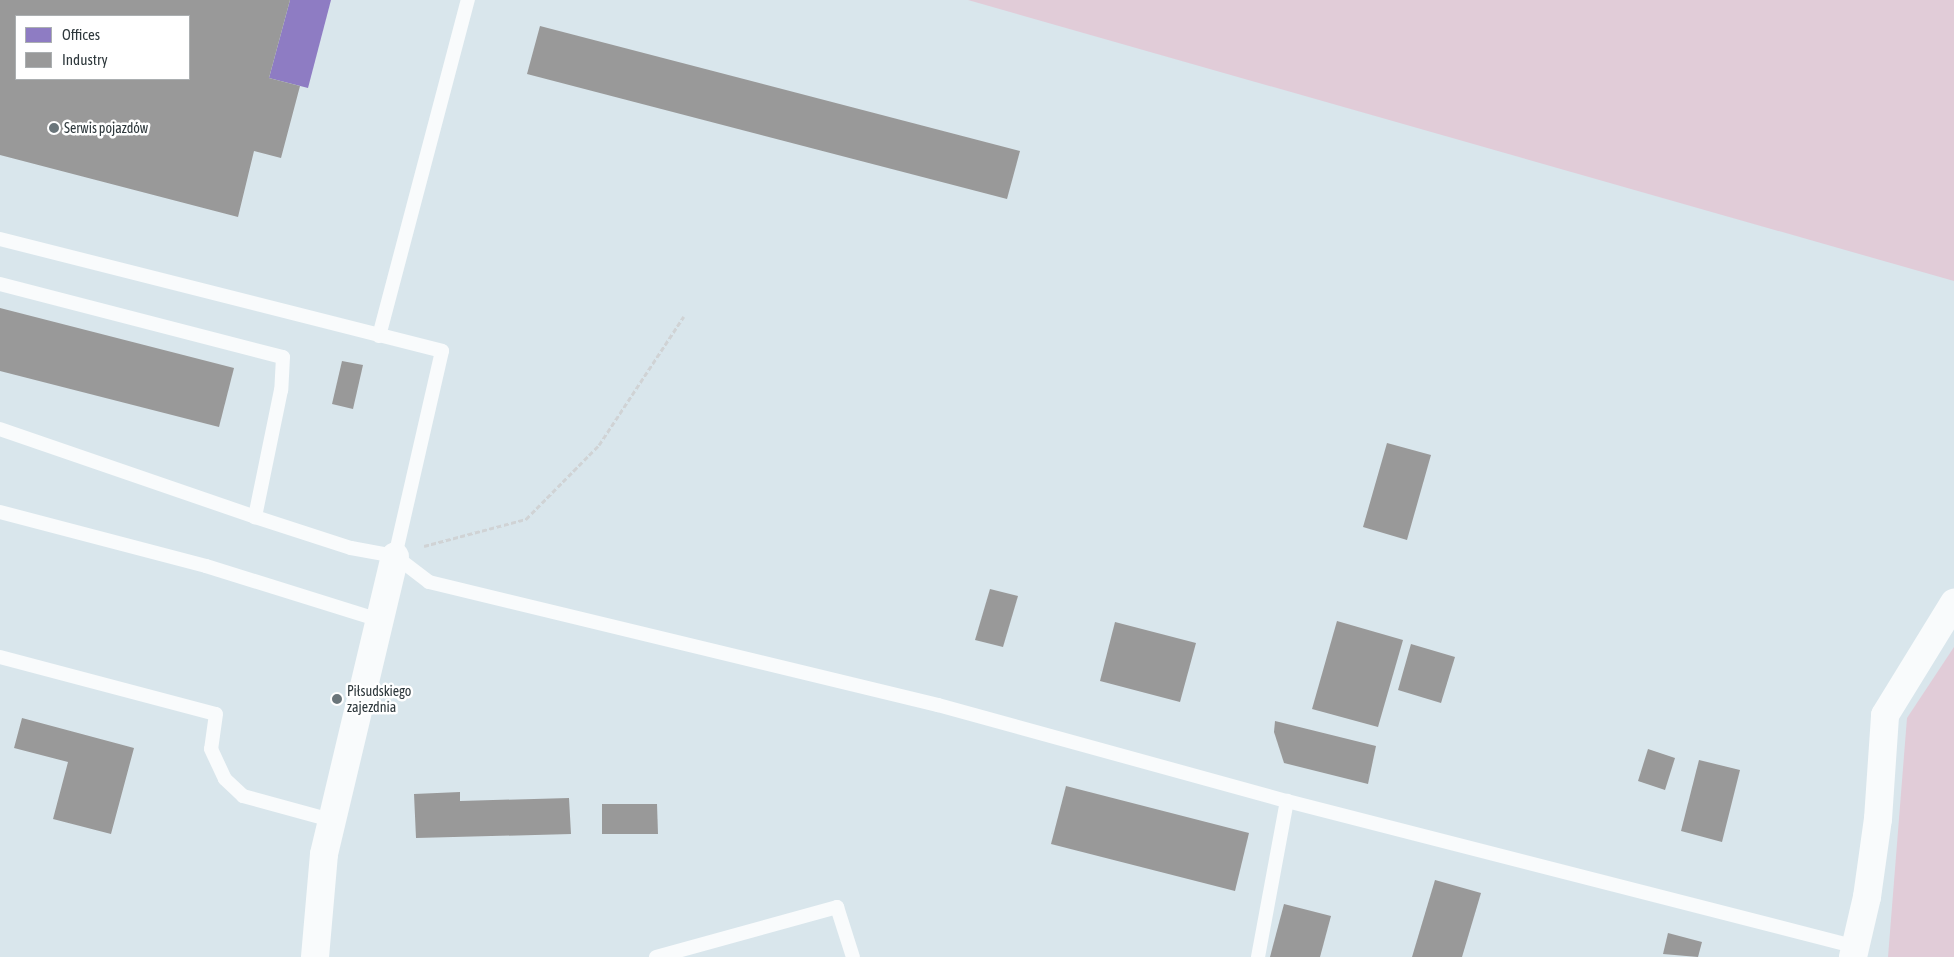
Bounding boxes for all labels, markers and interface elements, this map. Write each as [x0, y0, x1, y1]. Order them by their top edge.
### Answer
legend [15, 15, 190, 80]
text: Offices [62, 26, 100, 43]
text: Industry [62, 51, 108, 68]
place label: Serwis pojazdów [64, 120, 148, 136]
marker: Serwis pojazdów [48, 122, 60, 134]
place label: Piłsudskiego zajezdnia [347, 683, 411, 716]
marker: Piłsudskiego zajezdnia [331, 693, 343, 705]

